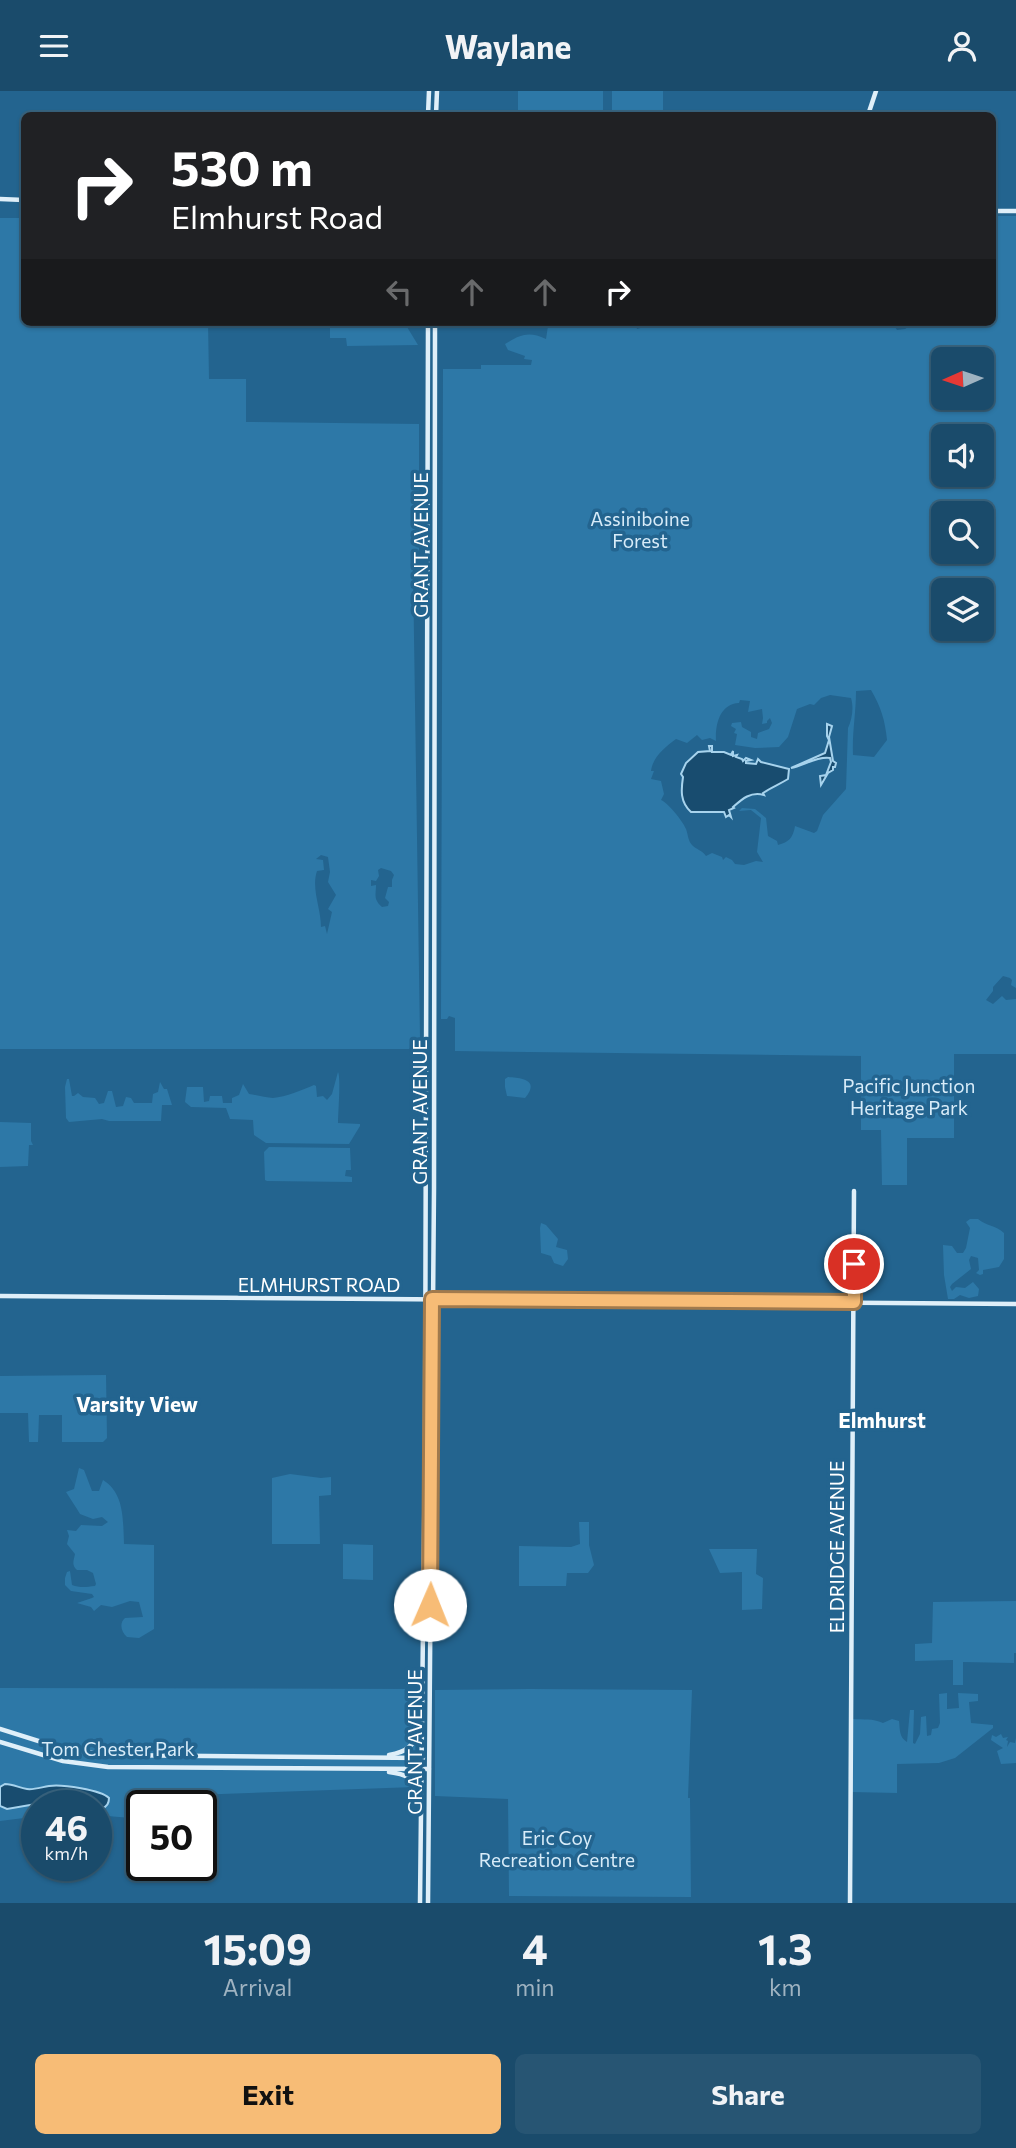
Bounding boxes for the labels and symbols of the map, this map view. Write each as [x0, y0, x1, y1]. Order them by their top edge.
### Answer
north arrow [931, 347, 994, 409]
street label: GRANT AVENUE [409, 472, 432, 618]
park label: Assiniboine Forest [590, 507, 690, 552]
street label: GRANT AVENUE [408, 1039, 431, 1185]
park label: Pacific Junction Heritage Park [843, 1074, 975, 1119]
pin [824, 1234, 884, 1294]
street label: ELMHURST ROAD [238, 1273, 400, 1296]
district label: Varsity View [76, 1391, 199, 1416]
district label: Elmhurst [838, 1407, 926, 1432]
street label: ELDRIDGE AVENUE [825, 1461, 848, 1633]
position arrow [393, 1568, 467, 1642]
street label: GRANT AVENUE [403, 1669, 426, 1815]
park label: Tom Chester Park [41, 1737, 195, 1760]
speed limit sign: 50 [126, 1790, 217, 1881]
park label: Eric Coy Recreation Centre [479, 1826, 635, 1871]

